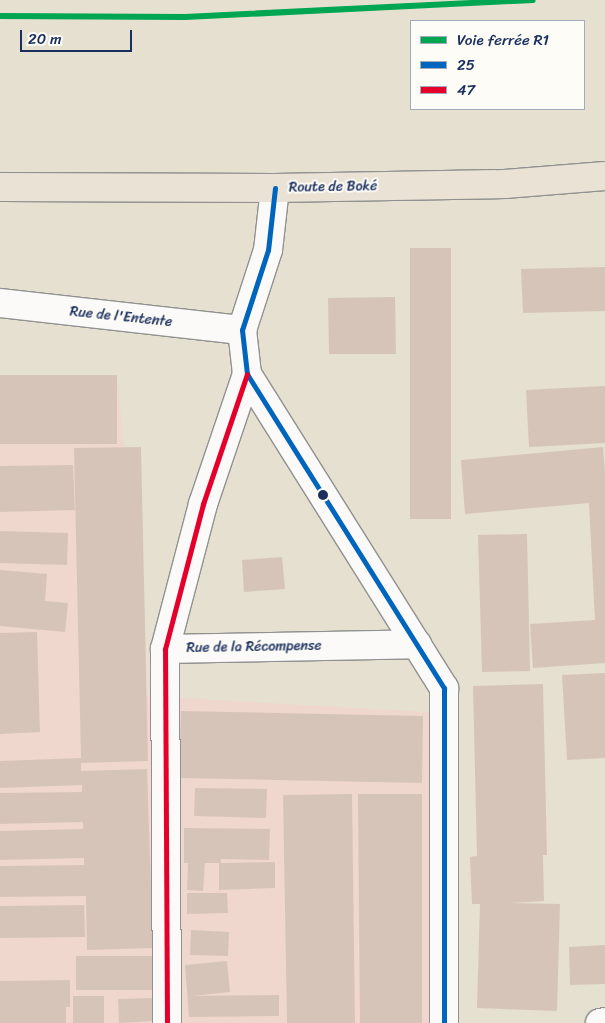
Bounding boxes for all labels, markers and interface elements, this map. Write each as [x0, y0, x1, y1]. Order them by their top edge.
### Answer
scale bar [22, 20, 135, 52]
legend [410, 20, 585, 110]
text: 20 m [28, 26, 62, 52]
text: Voie ferrée R1 [457, 27, 549, 53]
text: 25 [457, 52, 475, 78]
text: 47 [457, 77, 475, 103]
street label: Route de Boké [289, 178, 377, 196]
street label: Rue de l'Entente [69, 303, 173, 331]
unlabelled marker [318, 490, 328, 500]
street label: Rue de la Récompense [186, 637, 322, 657]

